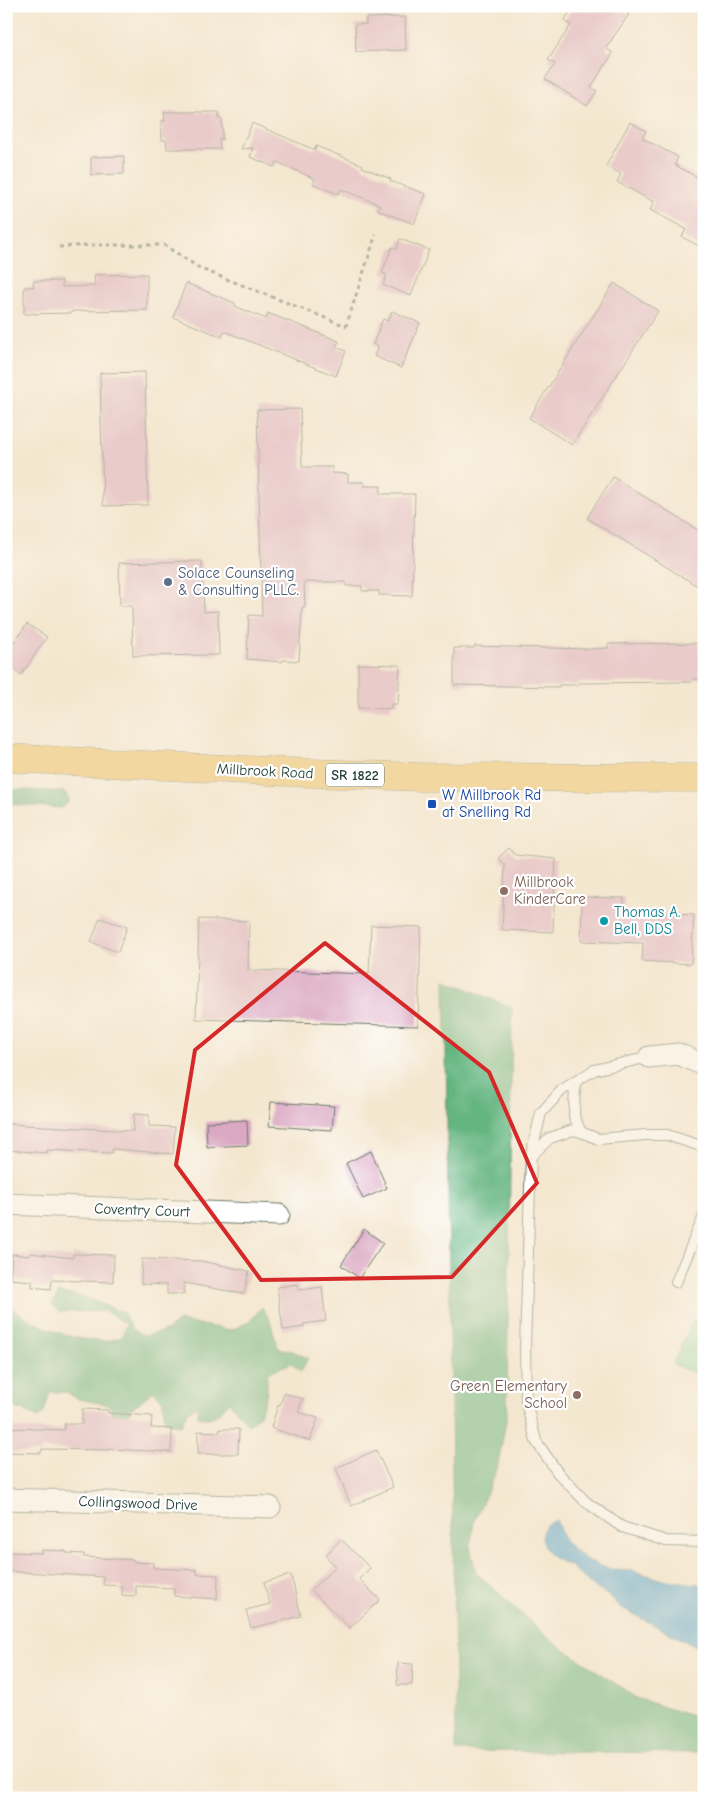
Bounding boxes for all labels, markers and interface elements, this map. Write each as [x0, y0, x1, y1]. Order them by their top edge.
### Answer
place label: Solace Counseling & Consulting PLLC. [178, 564, 299, 599]
marker: Solace Counseling & Consulting PLLC. [162, 576, 174, 588]
street label: Millbrook Road [216, 759, 314, 783]
road number: SR 1822 [326, 764, 384, 786]
place label: W Millbrook Rd at Snelling Rd [442, 786, 541, 821]
marker: W Millbrook Rd at Snelling Rd [426, 798, 438, 810]
place label: Millbrook KinderCare [514, 873, 586, 908]
marker: Millbrook KinderCare [498, 885, 510, 897]
place label: Thomas A. Bell, DDS [614, 903, 680, 938]
marker: Thomas A. Bell, DDS [598, 915, 610, 927]
street label: Coventry Court [94, 1199, 191, 1221]
place label: Green Elementary School [450, 1377, 567, 1412]
marker: Green Elementary School [571, 1389, 583, 1401]
street label: Collingswood Drive [78, 1492, 198, 1514]

